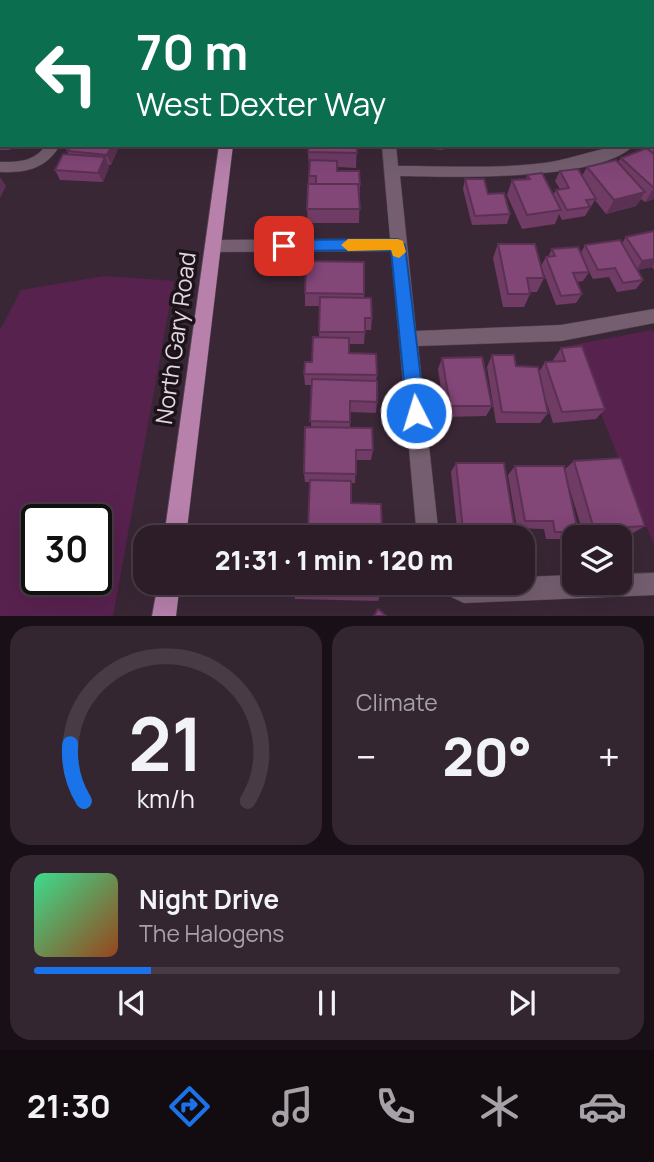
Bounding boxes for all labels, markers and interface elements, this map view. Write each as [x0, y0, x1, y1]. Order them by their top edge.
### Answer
text: 70 m [136, 18, 248, 85]
icon: left [21, 28, 112, 119]
text: West Dexter Way [136, 82, 386, 126]
pin [254, 216, 314, 276]
icon: arrive [265, 227, 303, 265]
street label: North Gary Road [147, 250, 203, 426]
position arrow [379, 376, 453, 450]
speed limit sign: 30 [21, 504, 112, 595]
map controls [562, 525, 632, 595]
button: layers [562, 525, 632, 595]
text: 21:31 · 1 min · 120 m [215, 542, 453, 578]
text: Climate [356, 686, 438, 718]
text: 21 [128, 694, 204, 794]
text: 20° [442, 721, 532, 792]
text: − [356, 730, 377, 782]
text: + [598, 730, 620, 782]
text: km/h [137, 781, 195, 816]
text: Night Drive [139, 881, 279, 917]
text: The Halogens [139, 917, 284, 949]
icon: previous [113, 984, 151, 1022]
icon: pause [308, 984, 346, 1022]
icon: next [503, 984, 541, 1022]
icon: directions [165, 1082, 214, 1131]
icon: music [268, 1082, 317, 1131]
icon: phone [371, 1082, 420, 1131]
icon: climate [475, 1082, 524, 1131]
icon: car [578, 1082, 627, 1131]
text: 21:30 [27, 1084, 111, 1128]

